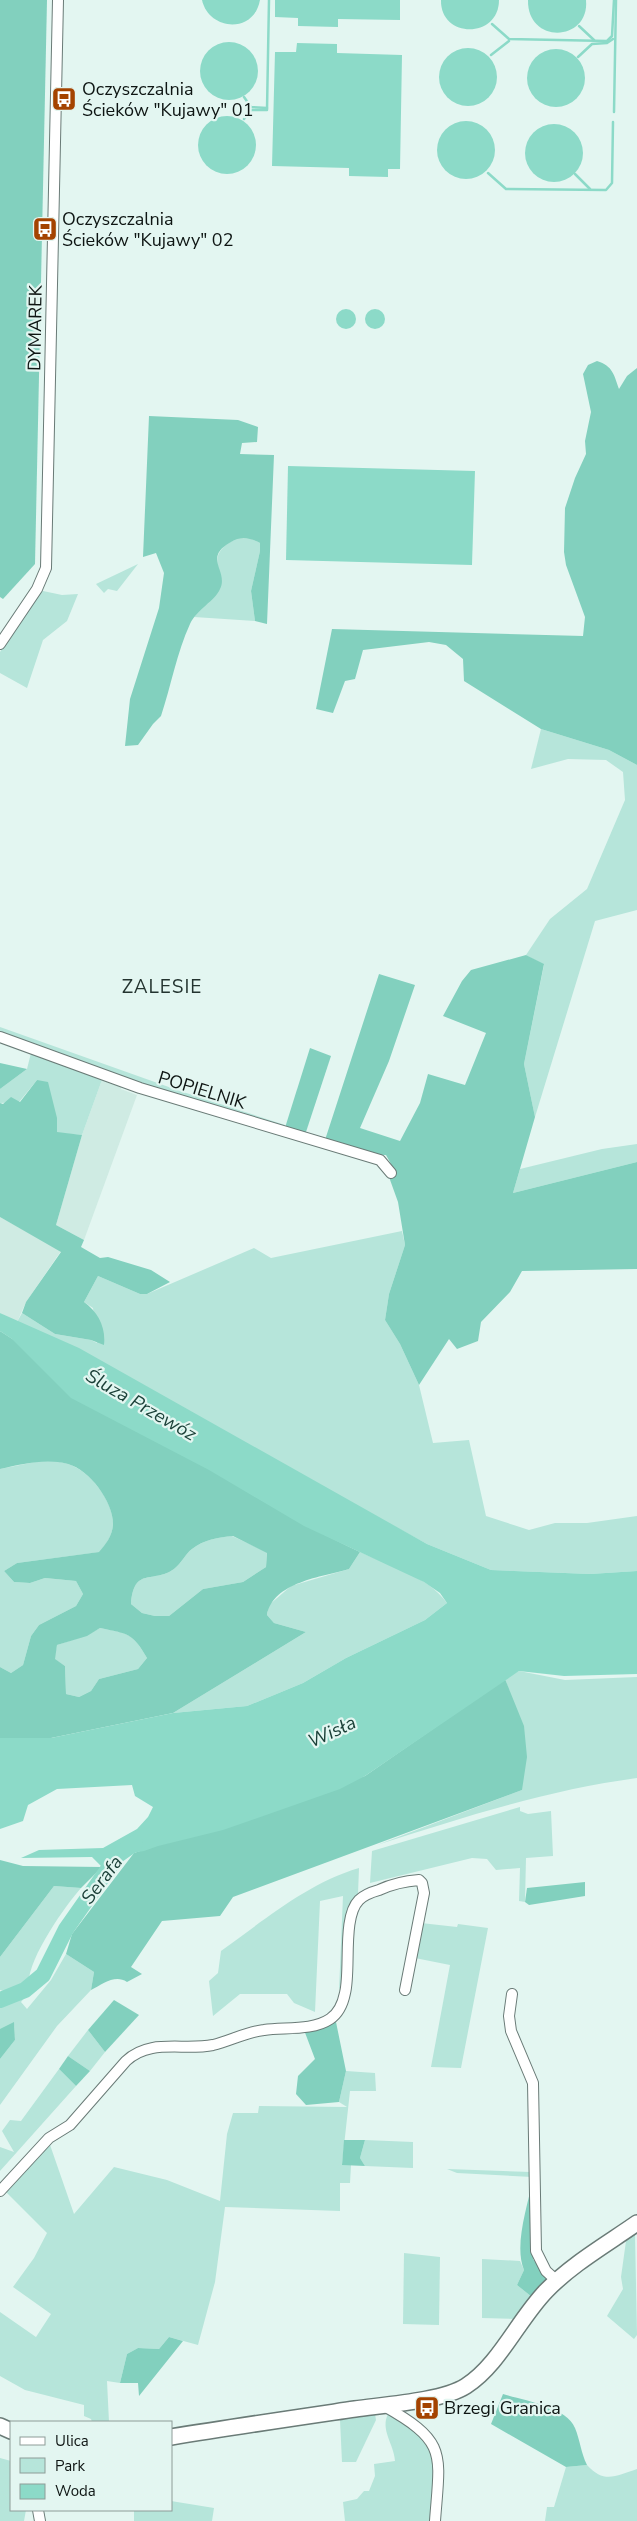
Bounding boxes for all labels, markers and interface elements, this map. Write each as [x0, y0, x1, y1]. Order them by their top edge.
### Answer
place label: Oczyszczalnia Ścieków "Kujawy" 01 [82, 77, 253, 122]
bus stop icon: Oczyszczalnia Ścieków "Kujawy" 01 [51, 86, 77, 112]
place label: Oczyszczalnia Ścieków "Kujawy" 02 [62, 207, 233, 252]
bus stop icon: Oczyszczalnia Ścieków "Kujawy" 02 [32, 216, 58, 242]
street label: DYMAREK [22, 284, 48, 371]
district label: ZALESIE [122, 974, 202, 1000]
street label: POPIELNIK [155, 1065, 250, 1115]
water label: Śluza Przewóz [81, 1363, 201, 1447]
water label: Wisła [304, 1710, 360, 1754]
water label: Serafa [75, 1850, 129, 1910]
bus stop icon: Brzegi Granica [414, 2395, 440, 2421]
place label: Brzegi Granica [444, 2396, 561, 2420]
legend [10, 2421, 172, 2511]
text: Ulica [55, 2431, 89, 2451]
text: Park [55, 2456, 85, 2476]
text: Woda [55, 2481, 96, 2501]

